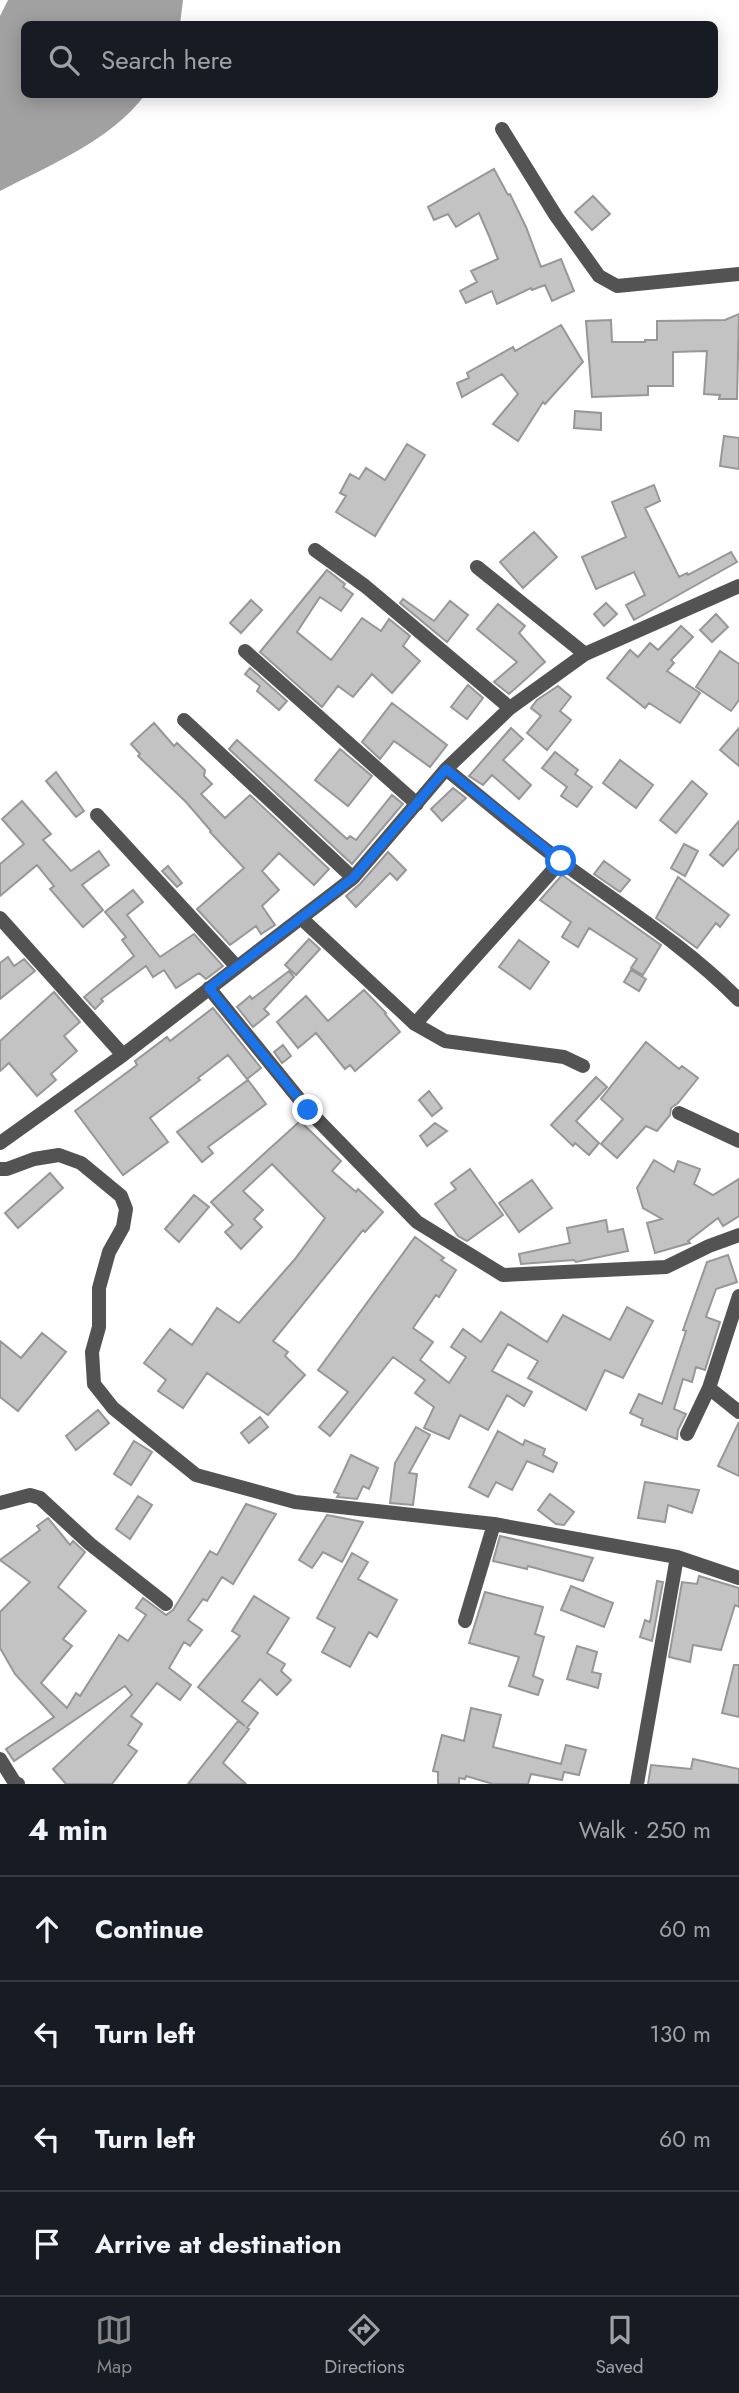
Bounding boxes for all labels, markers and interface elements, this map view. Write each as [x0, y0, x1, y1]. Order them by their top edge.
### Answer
search box [21, 21, 718, 98]
icon: search [45, 41, 83, 79]
text: Search here [101, 41, 233, 79]
route start [545, 845, 576, 876]
route end [292, 1094, 323, 1125]
text: 4 min [28, 1808, 108, 1851]
text: Walk · 250 m [579, 1813, 711, 1847]
icon: ahead [28, 1910, 66, 1948]
text: Continue [95, 1910, 204, 1948]
text: 60 m [659, 1912, 711, 1946]
icon: left [28, 2015, 66, 2053]
text: Turn left [95, 2015, 195, 2053]
text: 130 m [649, 2017, 711, 2051]
icon: left [28, 2120, 66, 2158]
text: Turn left [95, 2120, 195, 2158]
text: 60 m [659, 2122, 711, 2156]
icon: arrive [28, 2225, 66, 2263]
text: Arrive at destination [95, 2225, 342, 2263]
tab: Map [95, 2311, 133, 2380]
tab: Directions [324, 2311, 405, 2380]
tab: Saved [595, 2311, 644, 2380]

